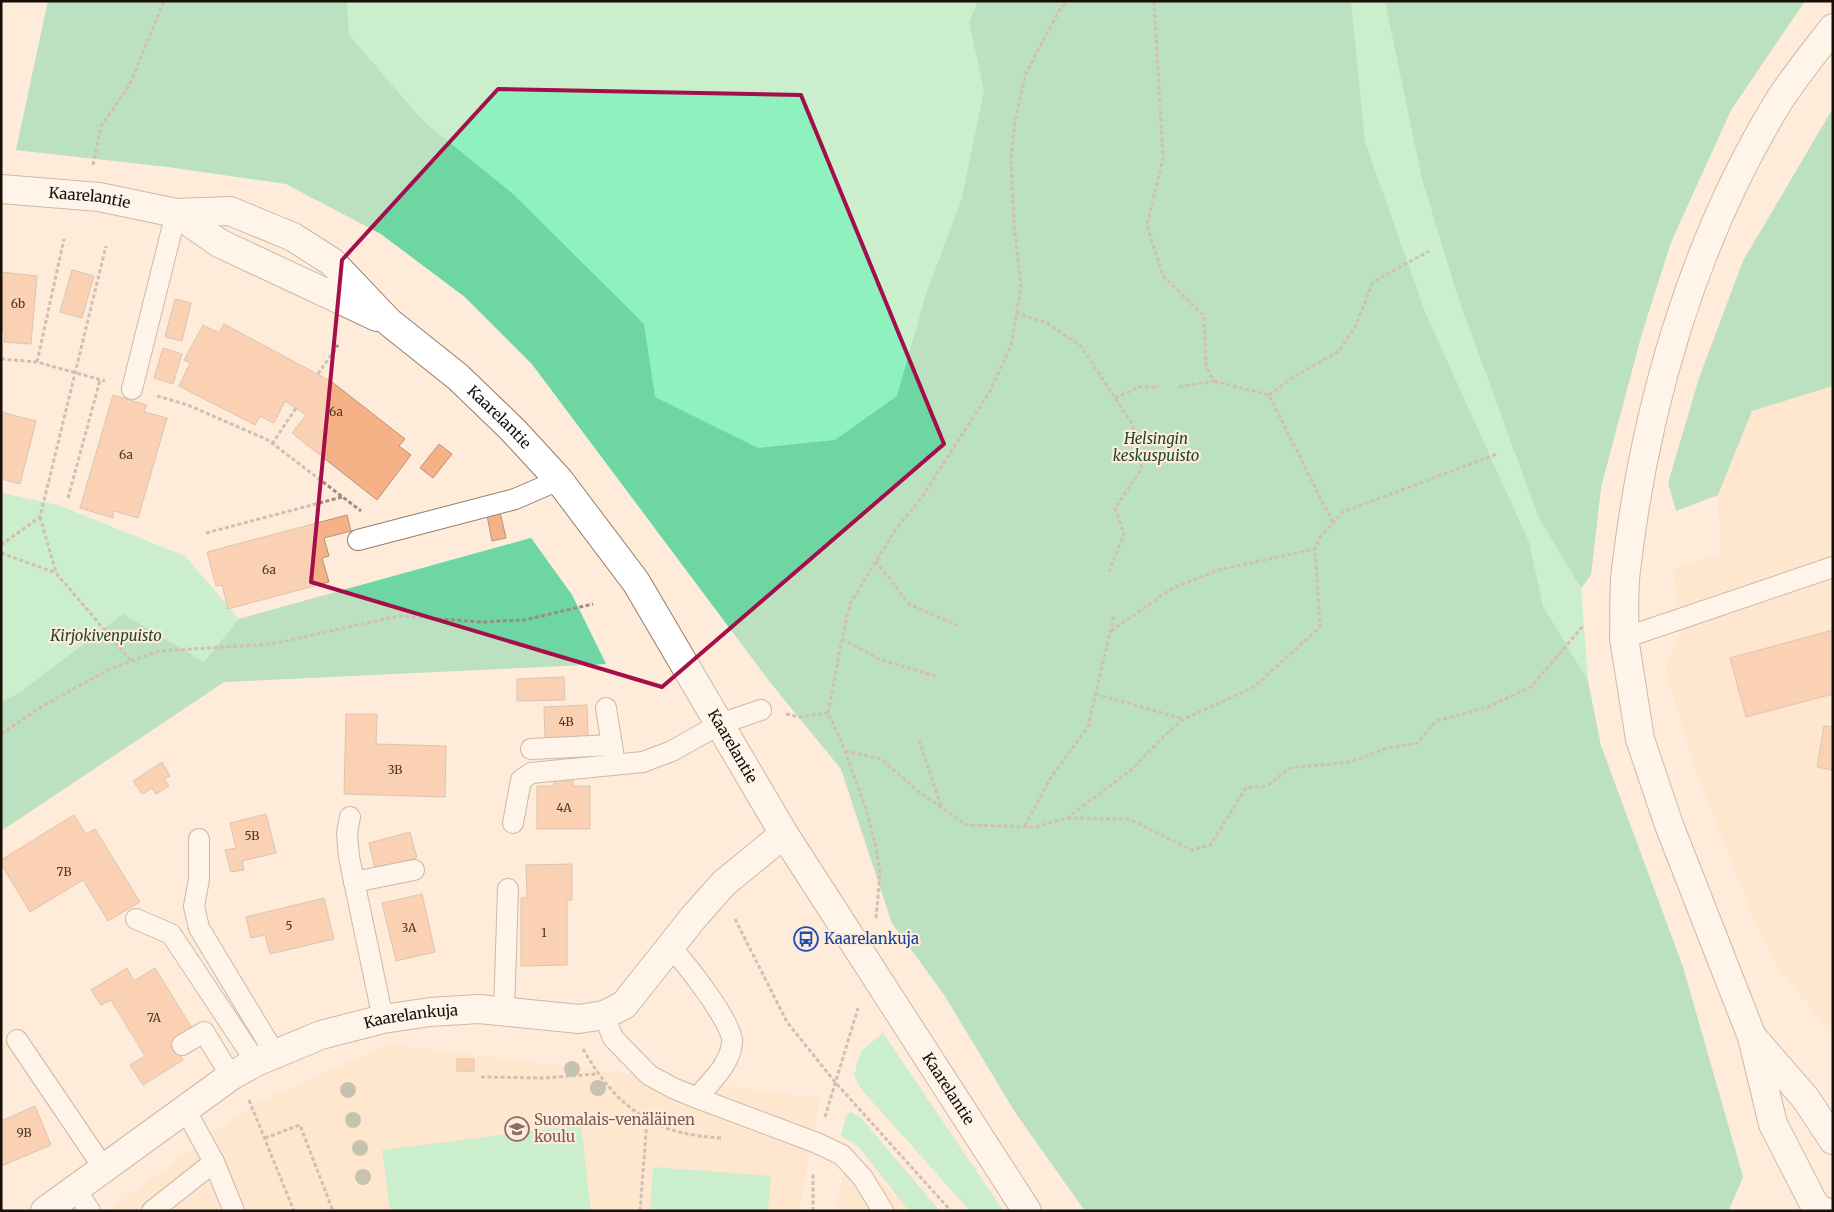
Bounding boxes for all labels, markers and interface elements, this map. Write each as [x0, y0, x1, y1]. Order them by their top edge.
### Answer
street label: Kaarelantie [48, 183, 132, 212]
house number: 6b [11, 296, 25, 311]
street label: Kaarelantie [464, 381, 536, 453]
house number: 6a [329, 404, 344, 419]
park label: Helsingin keskuspuisto [1113, 429, 1199, 465]
house number: 6a [119, 447, 134, 462]
house number: 6a [262, 562, 277, 577]
park label: Kirjokivenpuisto [49, 626, 162, 645]
street label: Kaarelantie [704, 706, 762, 786]
house number: 4B [558, 714, 574, 729]
house number: 3B [388, 762, 402, 777]
house number: 4A [556, 800, 572, 815]
house number: 5B [245, 828, 259, 843]
house number: 7B [57, 864, 71, 879]
house number: 5 [285, 918, 293, 933]
house number: 3A [401, 920, 417, 935]
house number: 1 [541, 925, 547, 940]
bus stop icon: Kaarelankuja [793, 926, 819, 952]
place label: Kaarelankuja [824, 929, 919, 948]
street label: Kaarelankuja [362, 1000, 459, 1033]
house number: 7A [147, 1010, 162, 1025]
street label: Kaarelantie [918, 1049, 979, 1128]
place label: Suomalais-venäläinen koulu [534, 1110, 695, 1146]
school or university icon: Suomalais-venäläinen koulu [504, 1116, 530, 1142]
house number: 9B [17, 1125, 32, 1140]

